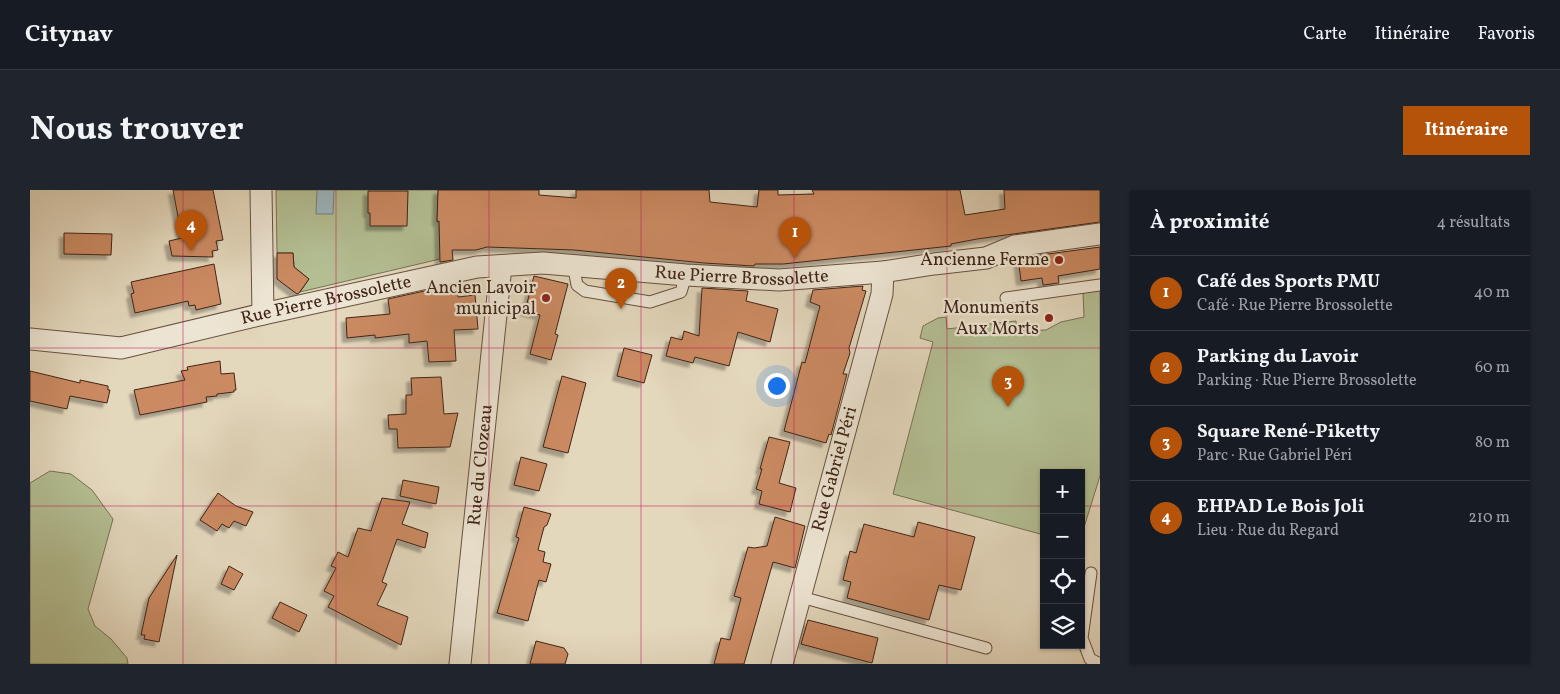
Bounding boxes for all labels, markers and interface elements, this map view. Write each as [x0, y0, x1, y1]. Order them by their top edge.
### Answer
text: Citynav [25, 18, 113, 52]
text: Carte [1303, 22, 1346, 47]
text: Itinéraire [1374, 22, 1450, 47]
text: Favoris [1478, 22, 1535, 47]
text: Nous trouver [30, 106, 244, 154]
button: Itinéraire [1403, 106, 1530, 155]
text: À proximité [1150, 208, 1269, 237]
pin: 4 [175, 210, 207, 251]
text: 4 résultats [1436, 212, 1510, 234]
pin: 1 [779, 217, 811, 258]
place label: Ancienne Ferme [920, 248, 1049, 273]
marker: Ancienne Ferme [1053, 254, 1065, 266]
street label: Rue Pierre Brossolette [654, 260, 830, 293]
pin: 2 [605, 268, 637, 309]
street label: Rue Pierre Brossolette [238, 269, 414, 331]
text: Café des Sports PMU [1197, 269, 1380, 295]
place label: Ancien Lavoir municipal [426, 276, 536, 322]
text: 1 [1163, 282, 1169, 304]
text: 40 m [1474, 282, 1510, 304]
marker: Ancien Lavoir municipal [540, 292, 552, 304]
text: Café · Rue Pierre Brossolette [1197, 295, 1393, 317]
place label: Monuments Aux Morts [943, 296, 1039, 342]
marker: Monuments Aux Morts [1043, 312, 1055, 324]
text: Parking du Lavoir [1197, 344, 1359, 370]
text: 2 [1162, 357, 1170, 379]
text: 60 m [1475, 357, 1510, 379]
pin: 3 [992, 366, 1024, 407]
text: Parking · Rue Pierre Brossolette [1197, 370, 1417, 392]
your location [764, 373, 790, 399]
street label: Rue du Clozeau [462, 403, 499, 527]
street label: Rue Gabriel Péri [806, 404, 864, 534]
text: Square René-Piketty [1197, 419, 1380, 445]
text: 3 [1162, 432, 1170, 454]
text: 80 m [1475, 432, 1510, 454]
text: Parc · Rue Gabriel Péri [1197, 445, 1352, 467]
map controls [1040, 469, 1085, 649]
button: + [1040, 469, 1085, 514]
text: EHPAD Le Bois Joli [1197, 494, 1365, 520]
text: 4 [1161, 507, 1171, 529]
text: 210 m [1468, 507, 1510, 529]
button: − [1040, 514, 1085, 559]
text: Lieu · Rue du Regard [1197, 520, 1339, 542]
button: locate [1040, 559, 1085, 604]
button: layers [1040, 604, 1085, 649]

